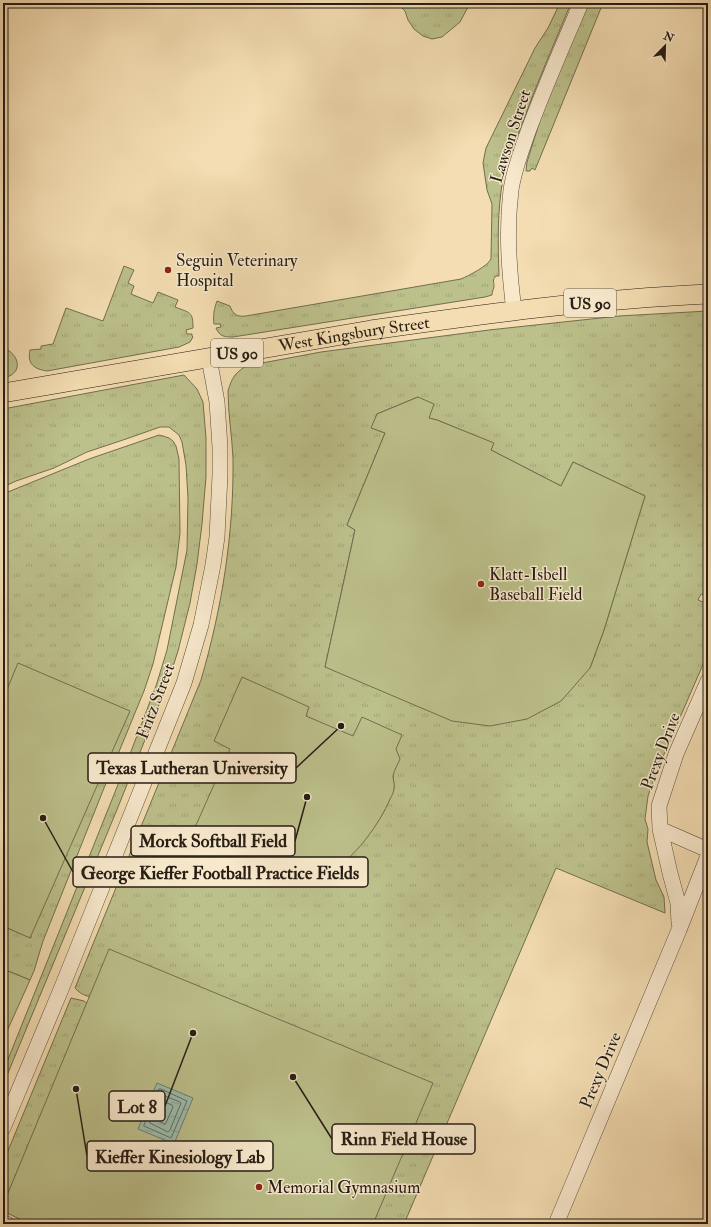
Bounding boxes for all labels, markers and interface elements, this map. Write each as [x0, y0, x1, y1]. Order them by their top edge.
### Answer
north arrow [645, 26, 685, 66]
text: N [661, 29, 677, 46]
street label: Lawson Street [486, 86, 536, 185]
place label: Seguin Veterinary Hospital [176, 250, 298, 292]
marker: Seguin Veterinary Hospital [163, 265, 173, 275]
road number: US 90 [564, 289, 616, 317]
street label: West Kingsbury Street [276, 312, 431, 357]
road number: US 90 [211, 339, 263, 367]
place label: Klatt-Isbell Baseball Field [489, 564, 583, 605]
marker: Klatt-Isbell Baseball Field [476, 579, 486, 589]
street label: Fritz Street [131, 660, 180, 742]
street label: Prexy Drive [636, 710, 686, 793]
callout: Texas Lutheran University [88, 753, 296, 783]
text: Texas Lutheran University [95, 757, 289, 780]
callout: Morck Softball Field [131, 826, 295, 856]
text: Morck Softball Field [138, 830, 287, 853]
callout: George Kieffer Football Practice Fields [73, 857, 368, 887]
text: George Kieffer Football Practice Fields [81, 862, 359, 885]
street label: Prexy Drive [575, 1029, 627, 1112]
callout: Lot 8 [109, 1091, 165, 1121]
text: Lot 8 [117, 1096, 157, 1119]
callout: Rinn Field House [332, 1124, 475, 1154]
text: Rinn Field House [341, 1128, 468, 1151]
callout: Kieffer Kinesiology Lab [87, 1141, 273, 1171]
text: Kieffer Kinesiology Lab [95, 1146, 265, 1169]
place label: Memorial Gymnasium [267, 1177, 420, 1199]
marker: Memorial Gymnasium [254, 1182, 264, 1192]

